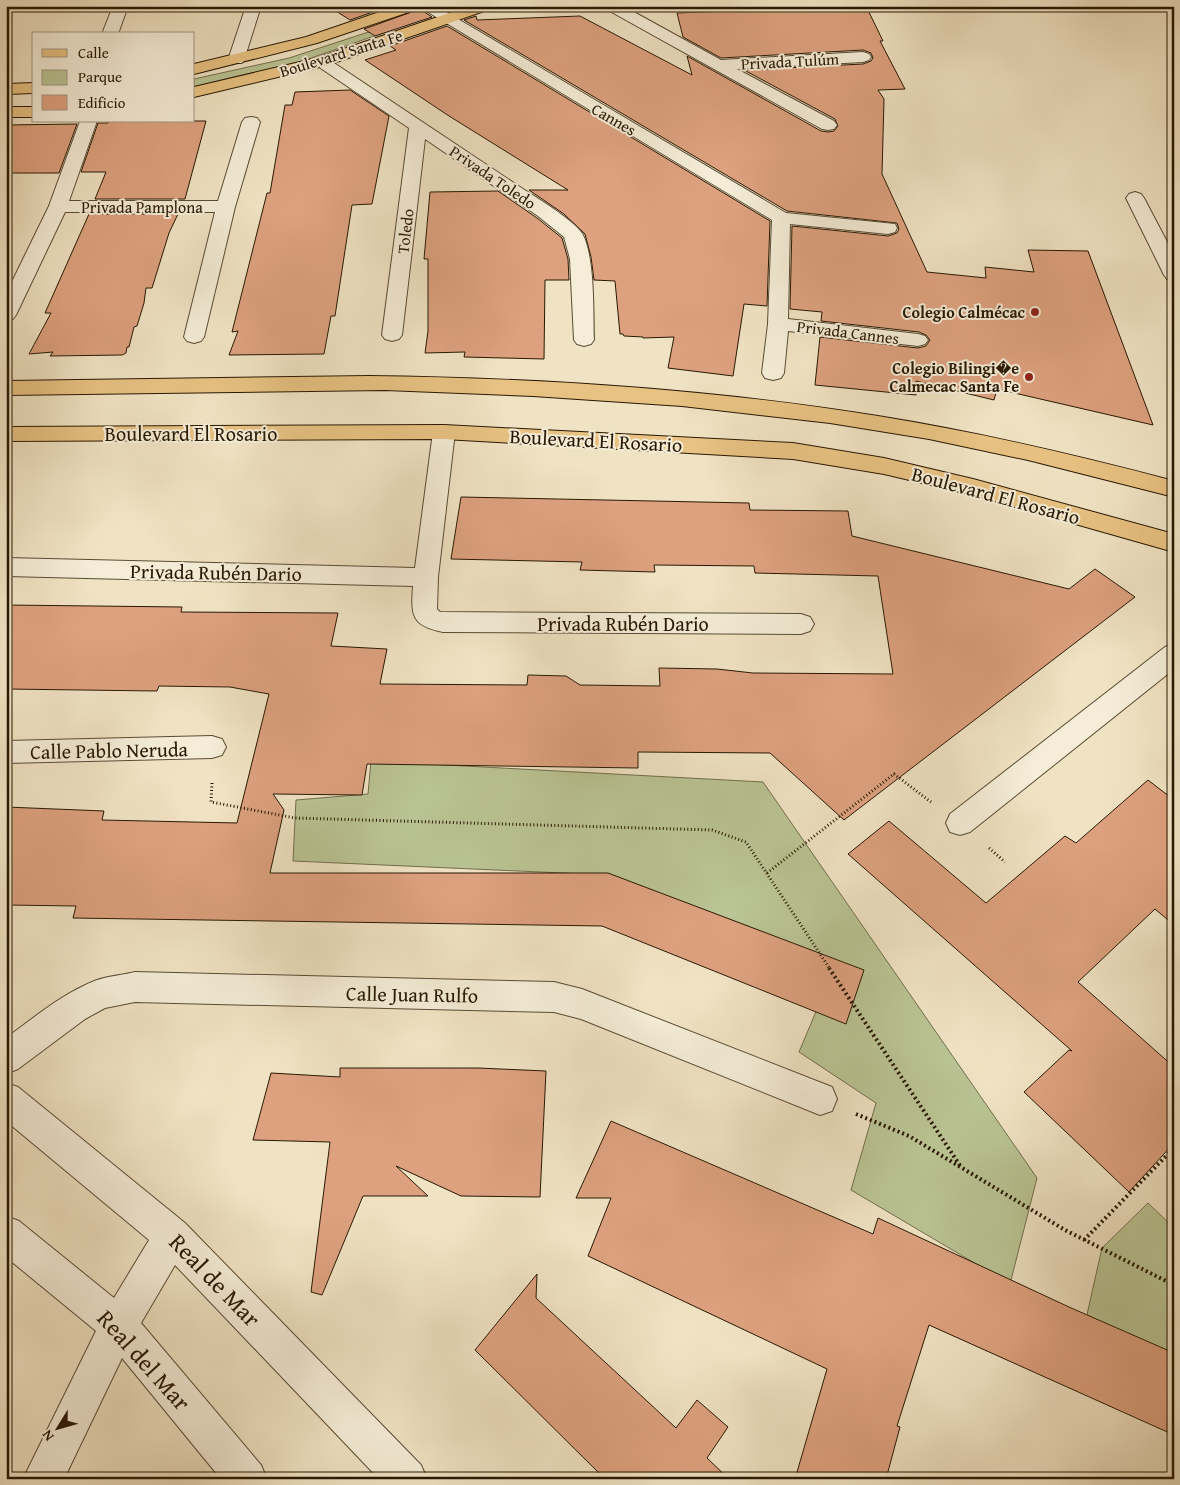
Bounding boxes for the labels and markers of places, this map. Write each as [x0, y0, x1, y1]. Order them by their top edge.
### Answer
place label: Colegio Calmécac [902, 300, 1026, 324]
marker: Colegio Calmécac [1029, 306, 1041, 318]
place label: Colegio Bilingi�e Calmecac Santa Fe [889, 356, 1019, 398]
marker: Colegio Bilingi�e Calmecac Santa Fe [1023, 371, 1035, 383]

